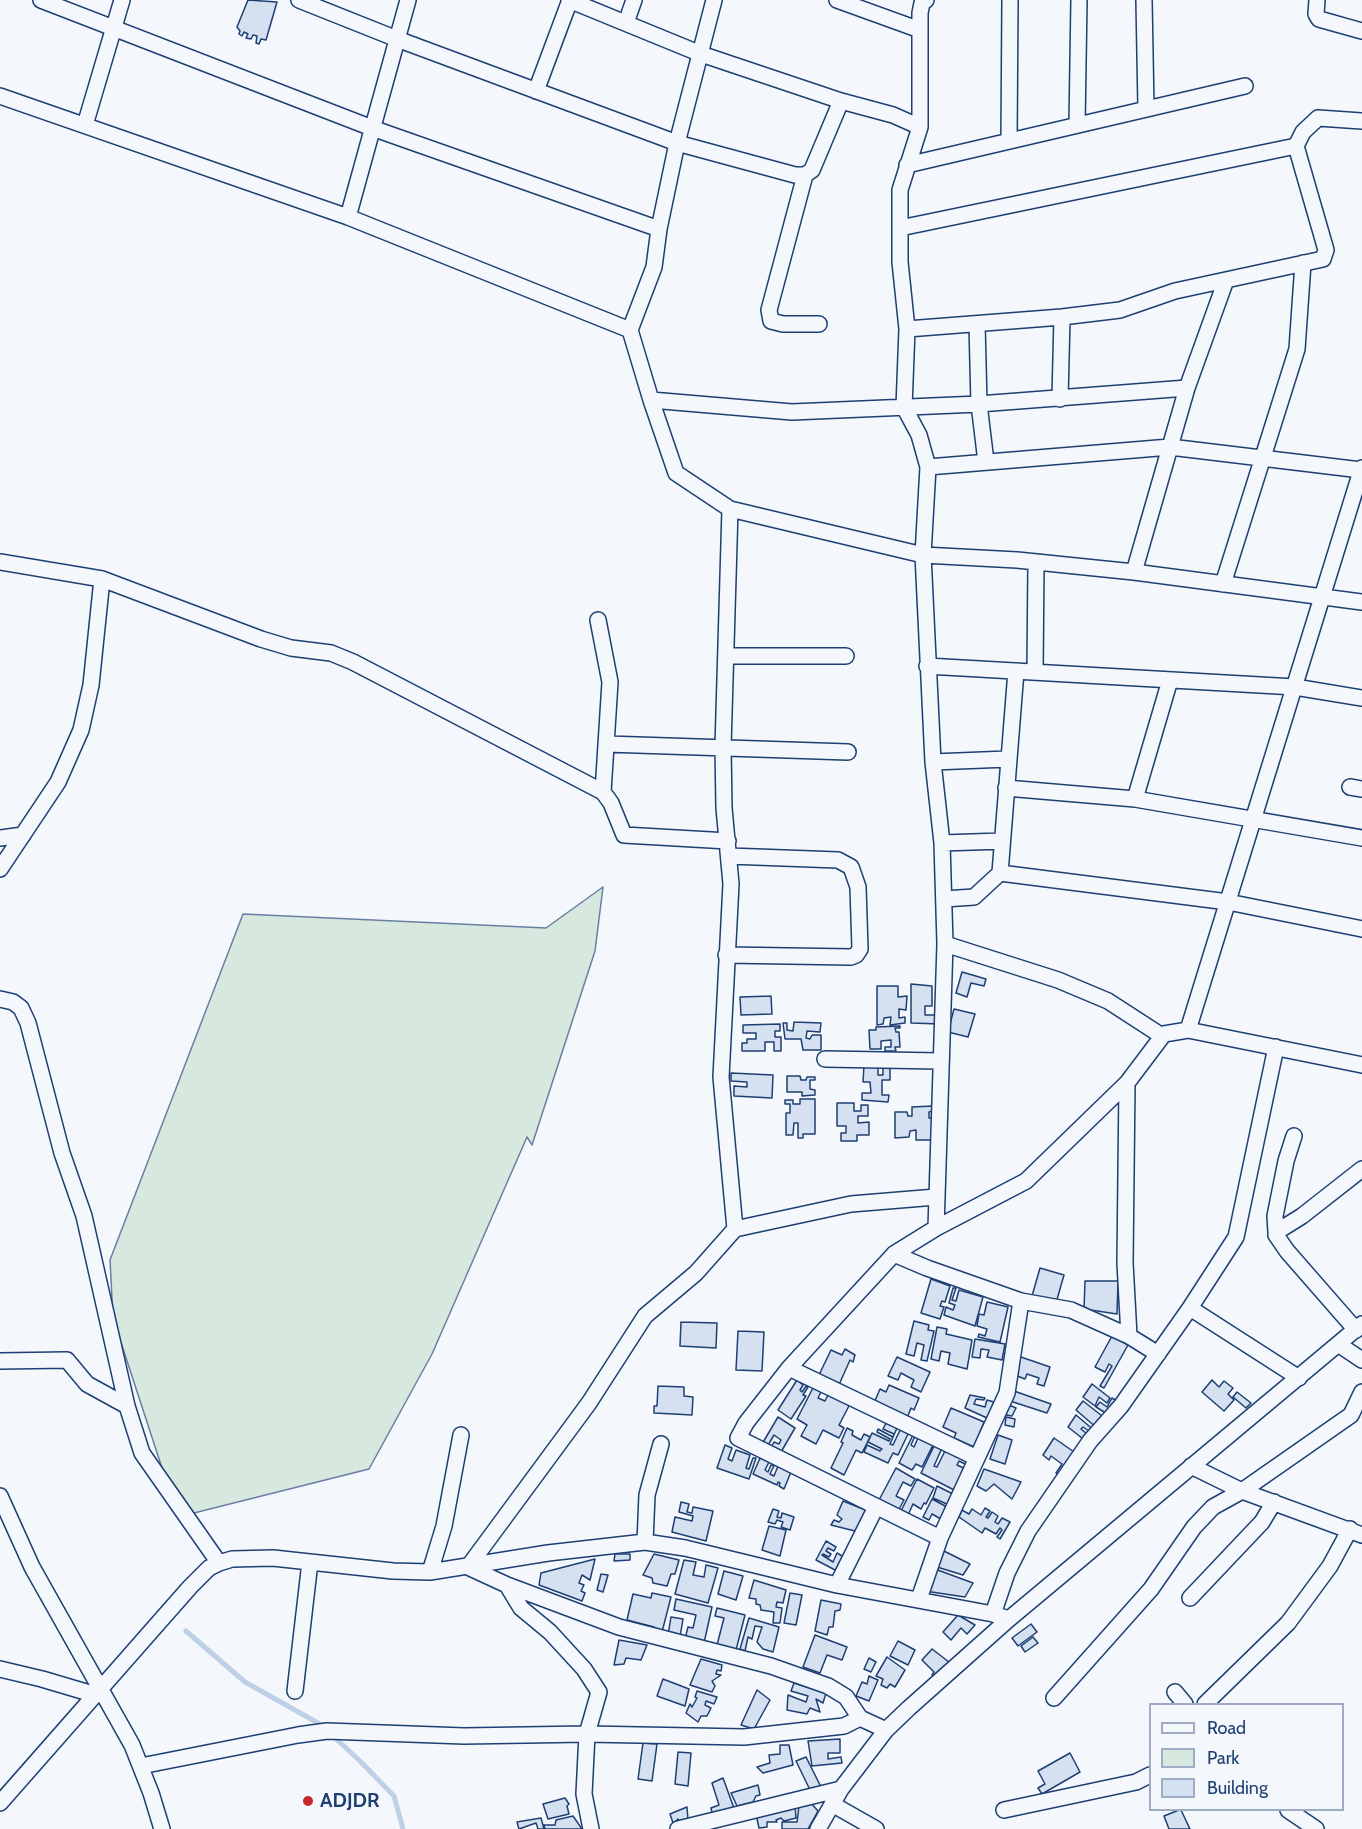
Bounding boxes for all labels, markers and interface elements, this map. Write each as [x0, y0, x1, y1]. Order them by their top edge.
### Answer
legend [1149, 1703, 1344, 1811]
text: Road [1207, 1717, 1246, 1739]
text: Park [1207, 1747, 1239, 1769]
text: Building [1207, 1777, 1268, 1799]
place label: ADJDR [320, 1789, 379, 1813]
marker: ADJDR [301, 1794, 315, 1808]

